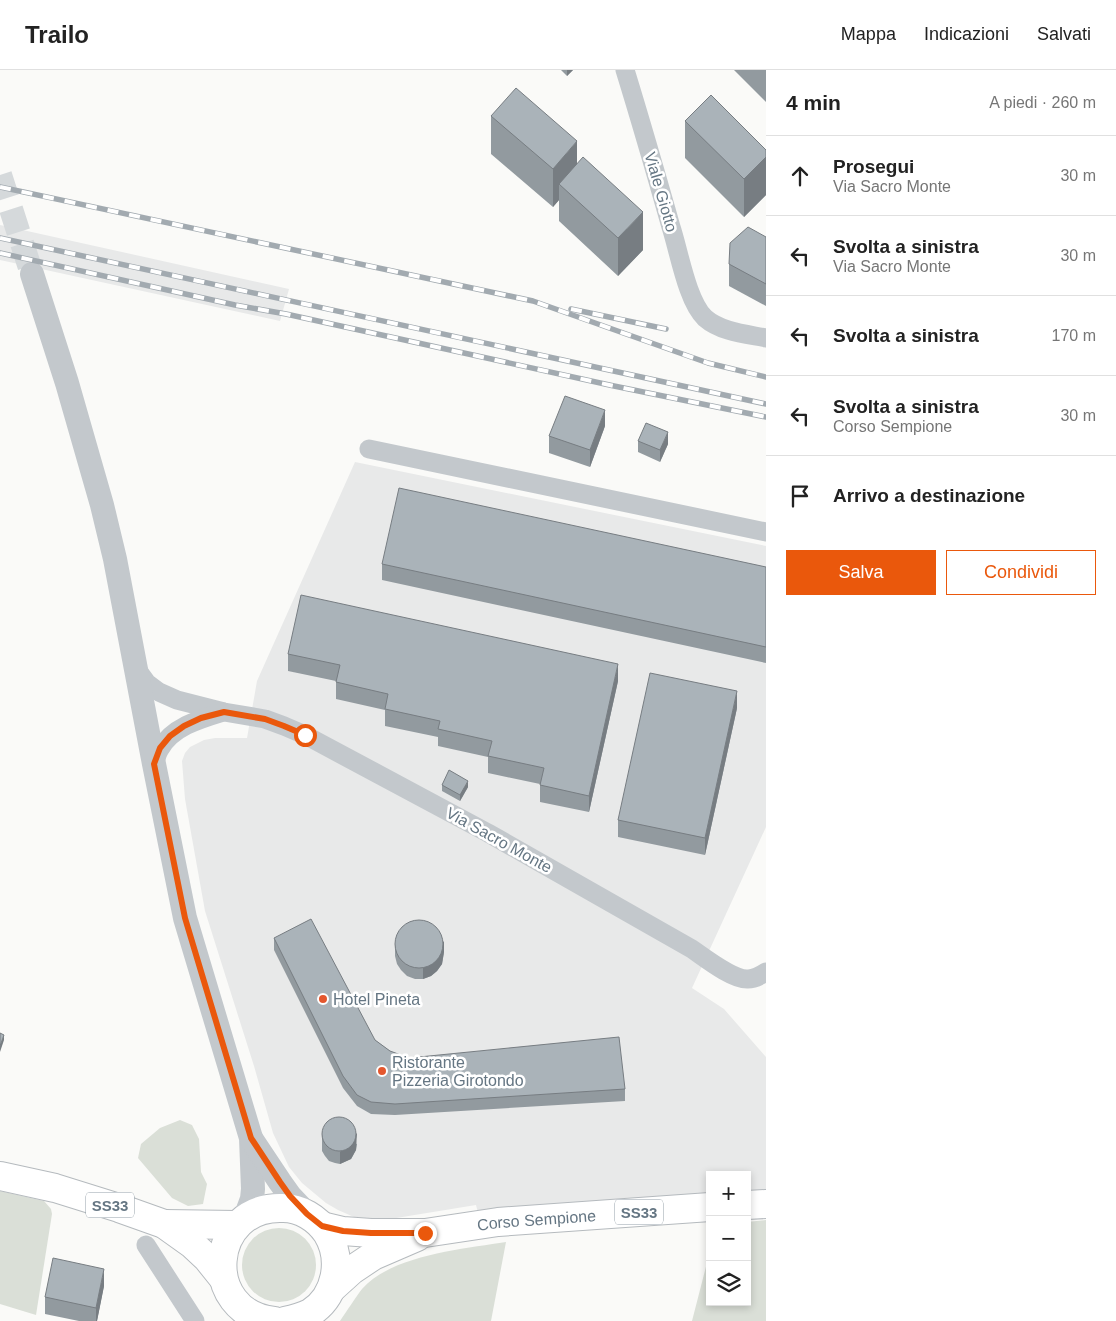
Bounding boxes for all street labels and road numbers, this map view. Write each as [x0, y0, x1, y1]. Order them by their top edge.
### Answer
street label: Viale Giotto [641, 150, 681, 234]
street label: Via Sacro Monte [443, 804, 555, 876]
road number: SS33 [86, 1192, 134, 1218]
road number: SS33 [615, 1200, 663, 1224]
street label: Corso Sempione [476, 1207, 597, 1234]

